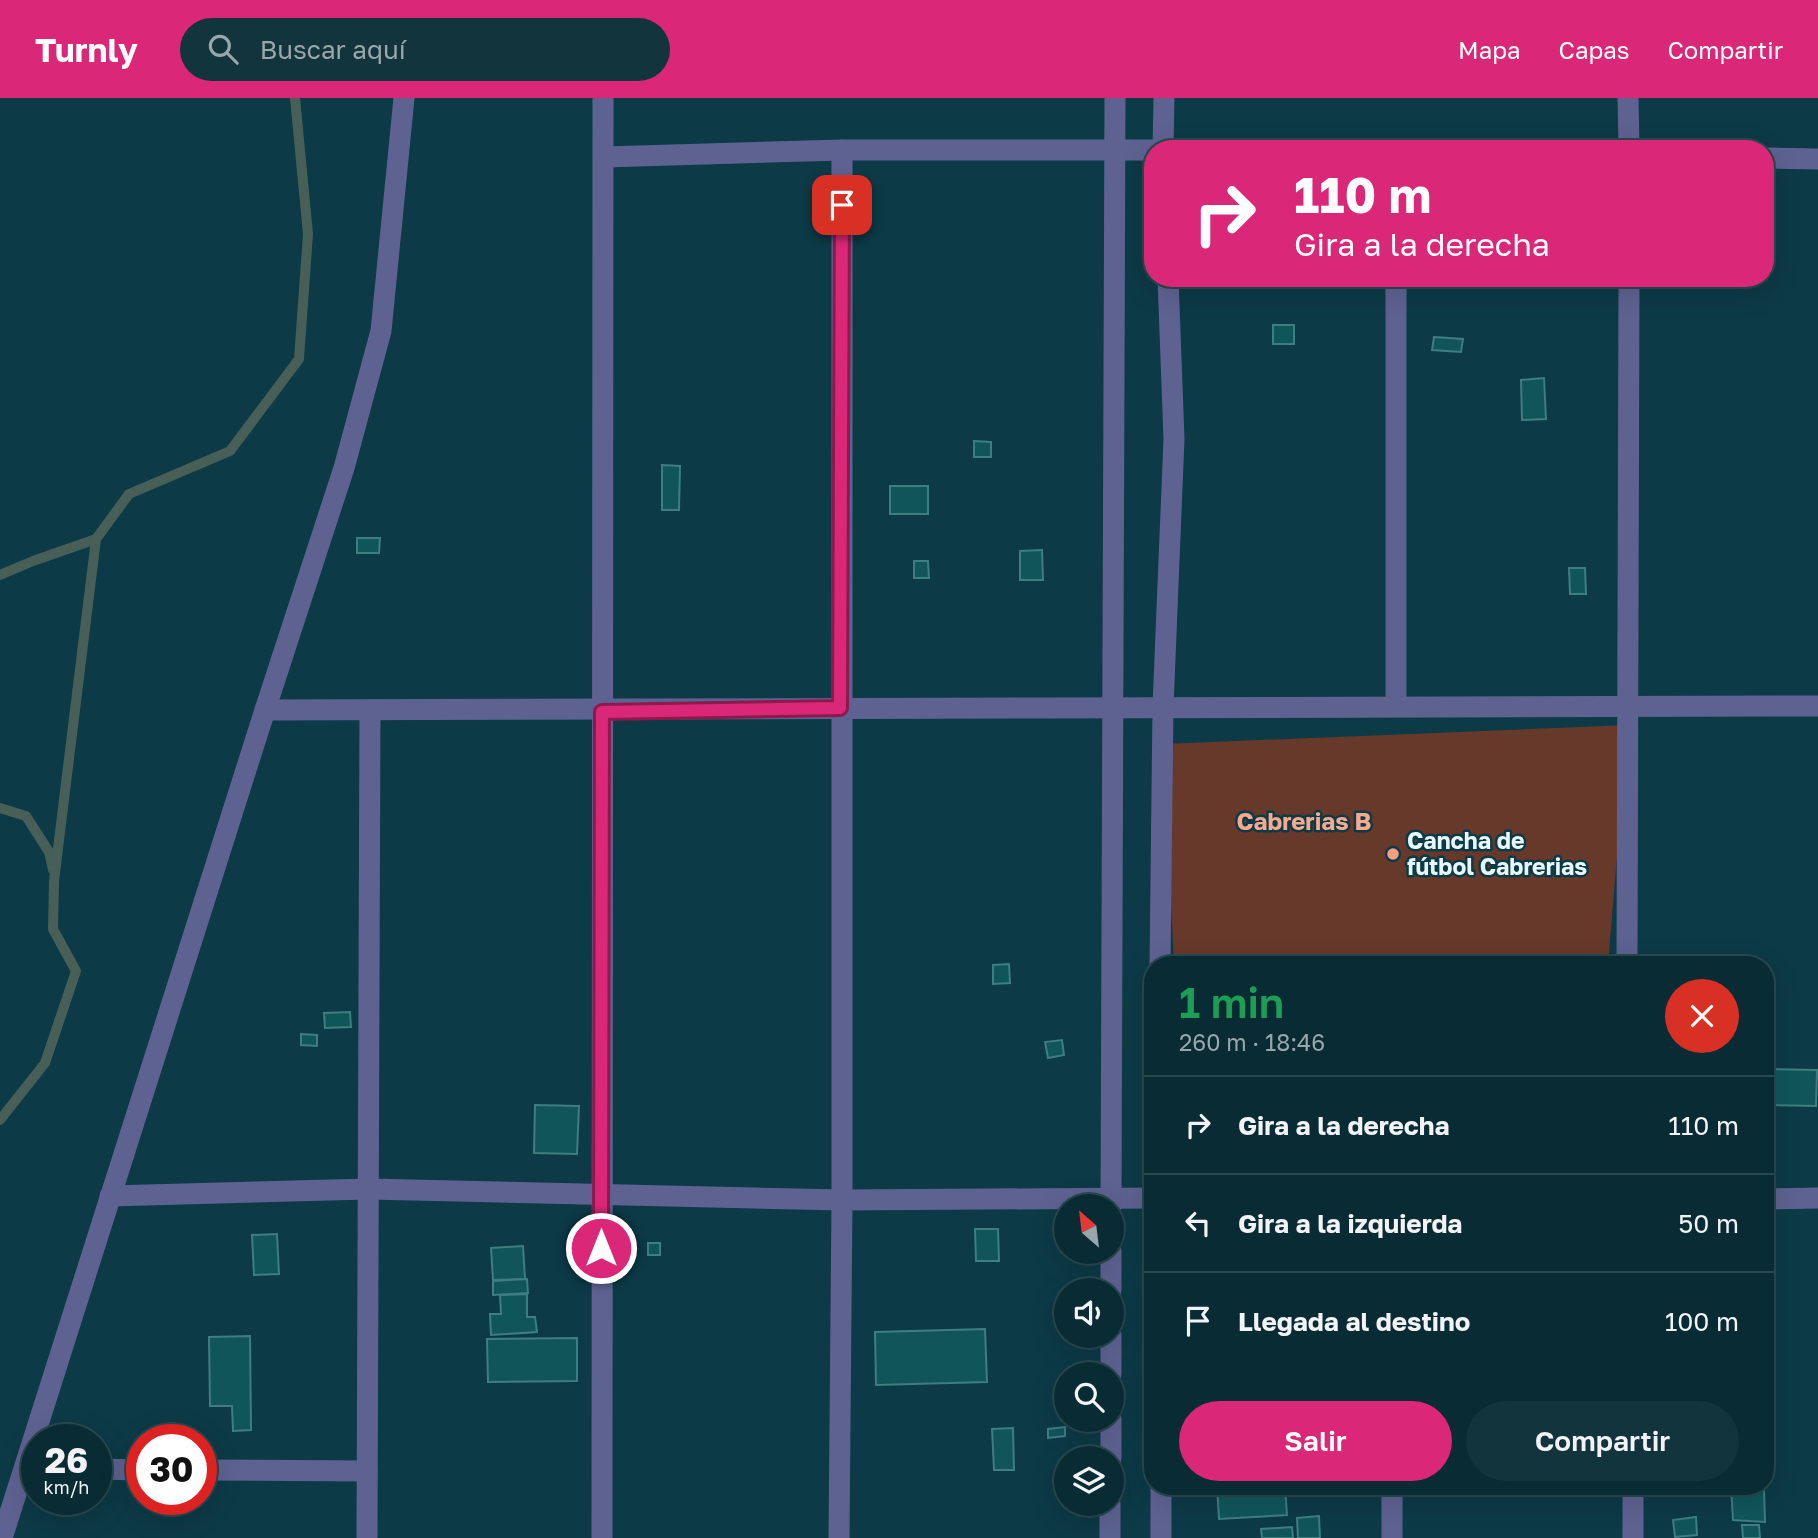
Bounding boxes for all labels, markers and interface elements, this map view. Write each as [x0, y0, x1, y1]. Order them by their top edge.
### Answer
search box [180, 18, 670, 81]
text: Turnly [35, 30, 138, 69]
icon: search [204, 30, 242, 68]
text: Buscar aquí [260, 34, 406, 65]
text: Mapa [1458, 35, 1521, 64]
text: Capas [1559, 35, 1629, 64]
text: Compartir [1667, 35, 1783, 64]
text: 110 m [1294, 165, 1431, 224]
icon: right [1179, 168, 1270, 259]
pin [812, 175, 872, 235]
icon: arrive [823, 186, 861, 224]
text: Gira a la derecha [1294, 225, 1550, 263]
district label: Cabrerias B [1236, 806, 1372, 835]
place label: Cancha de fútbol Cabrerias [1407, 826, 1587, 880]
marker: Cancha de fútbol Cabrerias [1385, 846, 1401, 862]
text: 1 min [1179, 977, 1284, 1027]
button: close [1665, 979, 1739, 1053]
text: 260 m · 18:46 [1179, 1028, 1325, 1056]
icon: right [1179, 1106, 1217, 1144]
text: Gira a la derecha [1238, 1110, 1450, 1141]
text: 110 m [1668, 1110, 1739, 1141]
north arrow [1054, 1194, 1124, 1264]
map controls [1054, 1194, 1124, 1516]
icon: left [1179, 1204, 1217, 1242]
text: Gira a la izquierda [1238, 1208, 1462, 1239]
text: 50 m [1678, 1208, 1739, 1239]
position arrow [564, 1211, 638, 1285]
button: sound [1054, 1278, 1124, 1348]
icon: arrive [1179, 1302, 1217, 1340]
text: Llegada al destino [1238, 1306, 1470, 1337]
text: 100 m [1665, 1306, 1739, 1337]
button: search [1054, 1362, 1124, 1432]
button: Salir [1179, 1401, 1452, 1481]
button: Compartir [1466, 1401, 1739, 1481]
speed limit sign: 30 [126, 1424, 217, 1515]
text: 26 [45, 1439, 88, 1481]
button: layers [1054, 1446, 1124, 1516]
text: km/h [44, 1476, 89, 1498]

